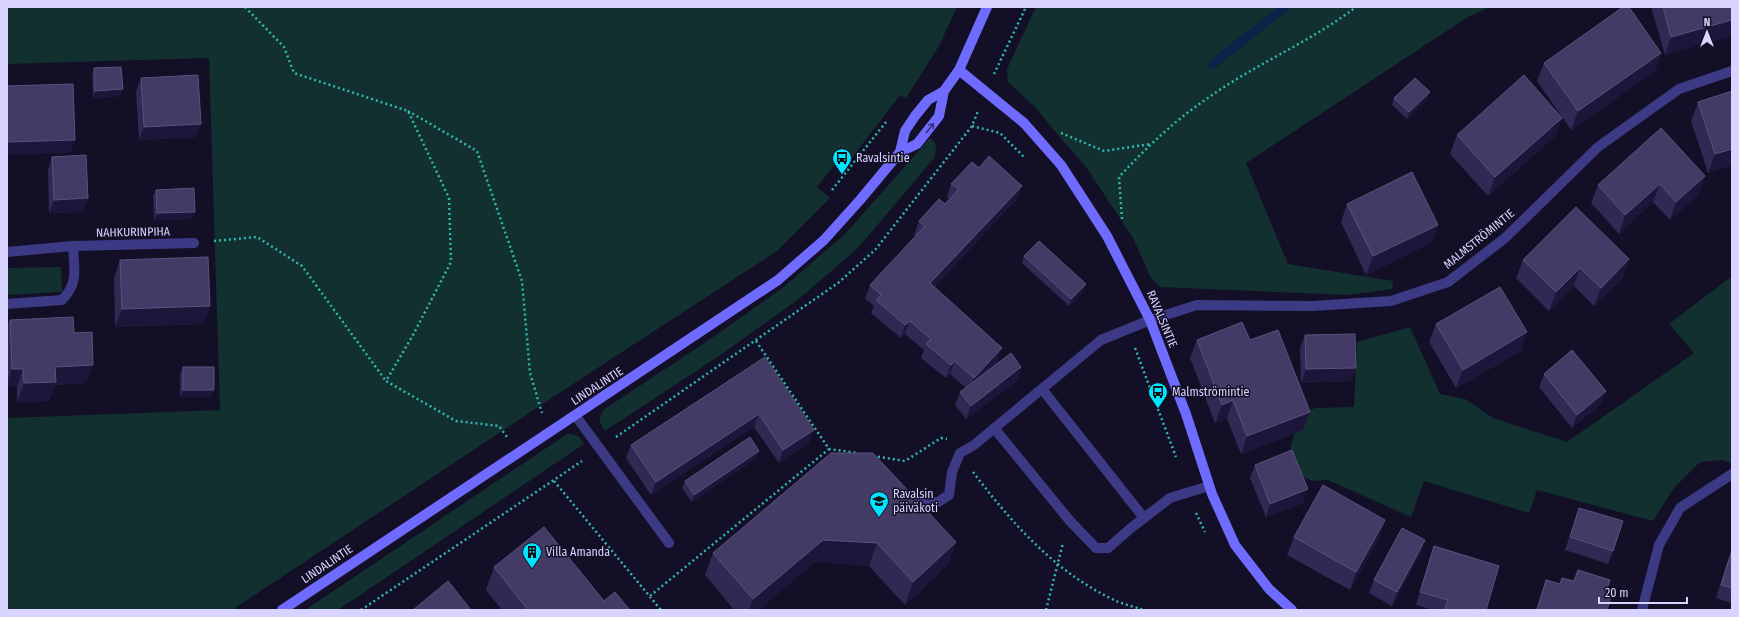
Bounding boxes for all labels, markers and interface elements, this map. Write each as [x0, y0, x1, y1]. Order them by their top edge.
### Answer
north arrow [1687, 12, 1727, 52]
text: N [1704, 16, 1710, 29]
one-way arrow [926, 123, 934, 134]
bus stop icon: Ravalsintie [831, 147, 853, 175]
place label: Ravalsintie [856, 151, 910, 165]
street label: MALMSTRÖMINTIE [1440, 204, 1517, 272]
street label: NAHKURINPIHA [96, 224, 171, 240]
street label: RAVALSINTIE [1144, 288, 1180, 350]
street label: LINDALINTIE [568, 364, 626, 408]
bus stop icon: Malmströmintie [1147, 381, 1169, 409]
place label: Malmströmintie [1172, 385, 1249, 399]
place label: Ravalsin päiväkoti [893, 487, 938, 515]
school or university icon: Ravalsin päiväkoti [868, 490, 890, 518]
street label: LINDALINTIE [299, 541, 356, 586]
building icon: Villa Amanda [521, 541, 543, 569]
place label: Villa Amanda [546, 545, 610, 559]
scale bar [1599, 579, 1687, 605]
text: 20 m [1605, 586, 1629, 600]

